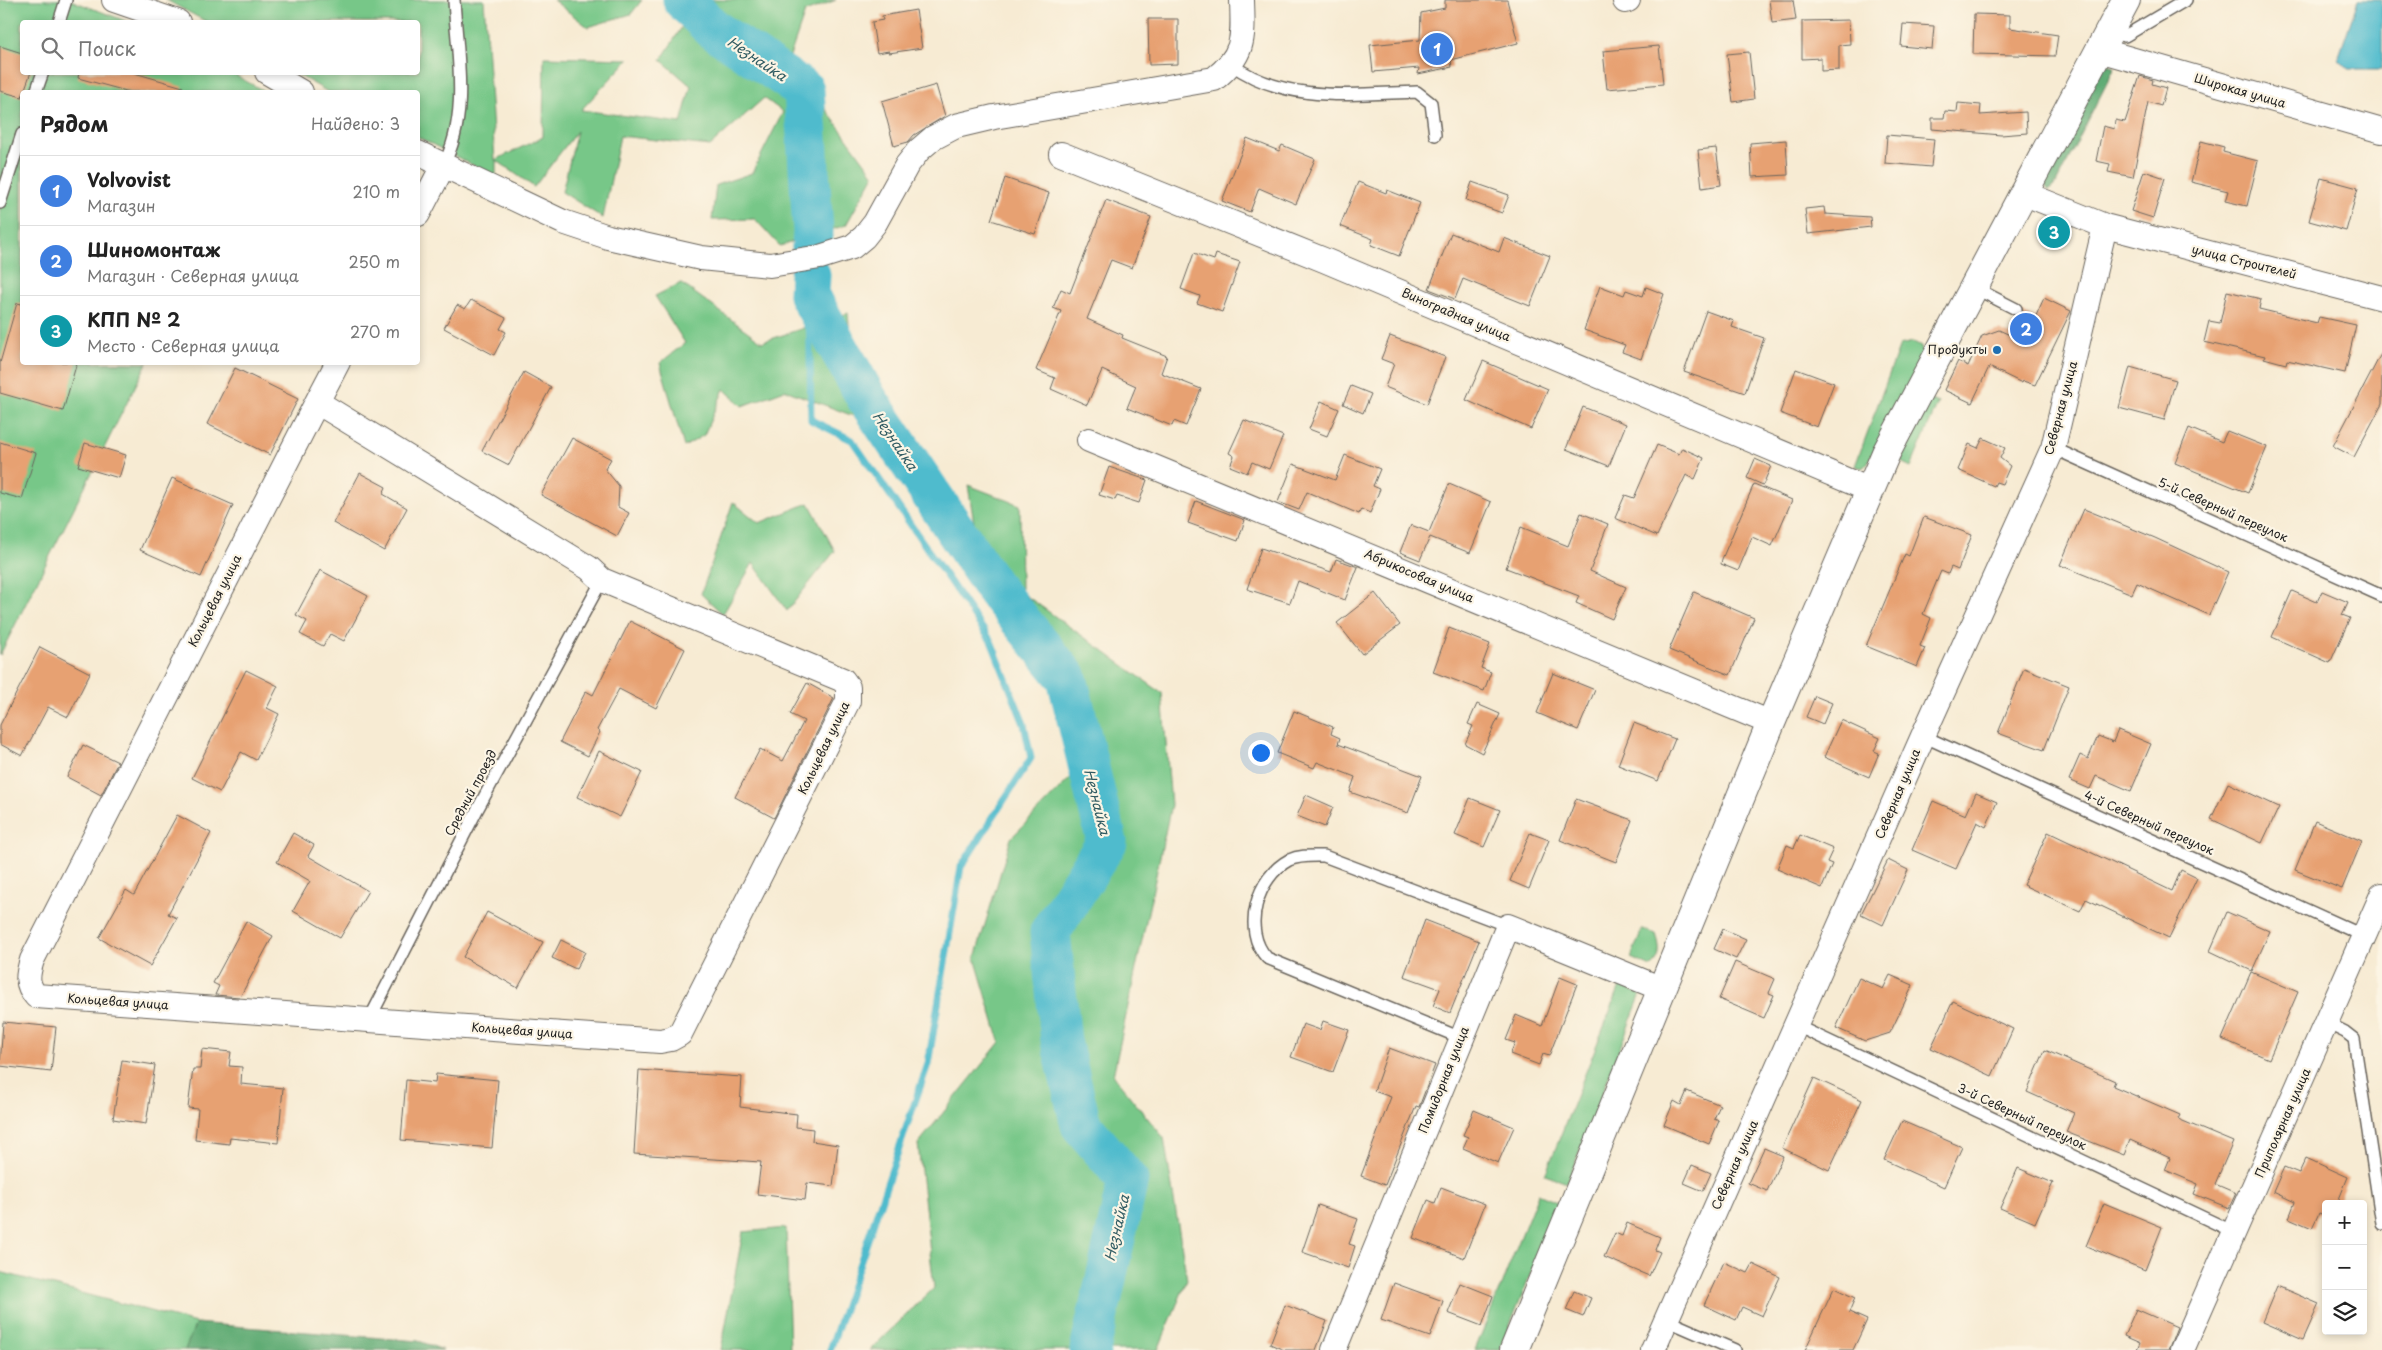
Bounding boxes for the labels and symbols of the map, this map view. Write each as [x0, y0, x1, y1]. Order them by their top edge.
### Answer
pin: 1 [1421, 30, 1453, 68]
water label: Незнайка [724, 31, 792, 87]
street label: Широкая улица [2192, 68, 2289, 112]
pin: 3 [2038, 213, 2070, 251]
street label: улица Строителей [2190, 239, 2298, 283]
street label: Виноградная улица [1399, 283, 1514, 345]
pin: 2 [2010, 310, 2042, 348]
place label: Продукты [1928, 340, 1987, 358]
marker: Продукты [1991, 344, 2003, 356]
street label: Северная улица [2039, 358, 2081, 457]
water label: Незнайка [868, 407, 924, 476]
street label: 5-й Северный переулок [2156, 472, 2292, 546]
street label: Абрикосовая улица [1362, 544, 1477, 606]
street label: Кольцевая улица [183, 551, 245, 650]
street label: Кольцевая улица [793, 698, 854, 797]
your location [1248, 740, 1274, 766]
street label: Северная улица [1870, 745, 1924, 842]
street label: Средний проезд [440, 746, 500, 839]
water label: Незнайка [1079, 767, 1116, 838]
street label: 4-й Северный переулок [2082, 785, 2218, 859]
street label: Кольцевая улица [67, 988, 170, 1014]
street label: Кольцевая улица [471, 1017, 574, 1043]
street label: Помидорная улица [1413, 1023, 1473, 1136]
street label: Приполярная улица [2250, 1064, 2315, 1180]
street label: 3-й Северный переулок [1955, 1078, 2091, 1154]
street label: Северная улица [1706, 1116, 1762, 1212]
water label: Незнайка [1099, 1191, 1135, 1263]

